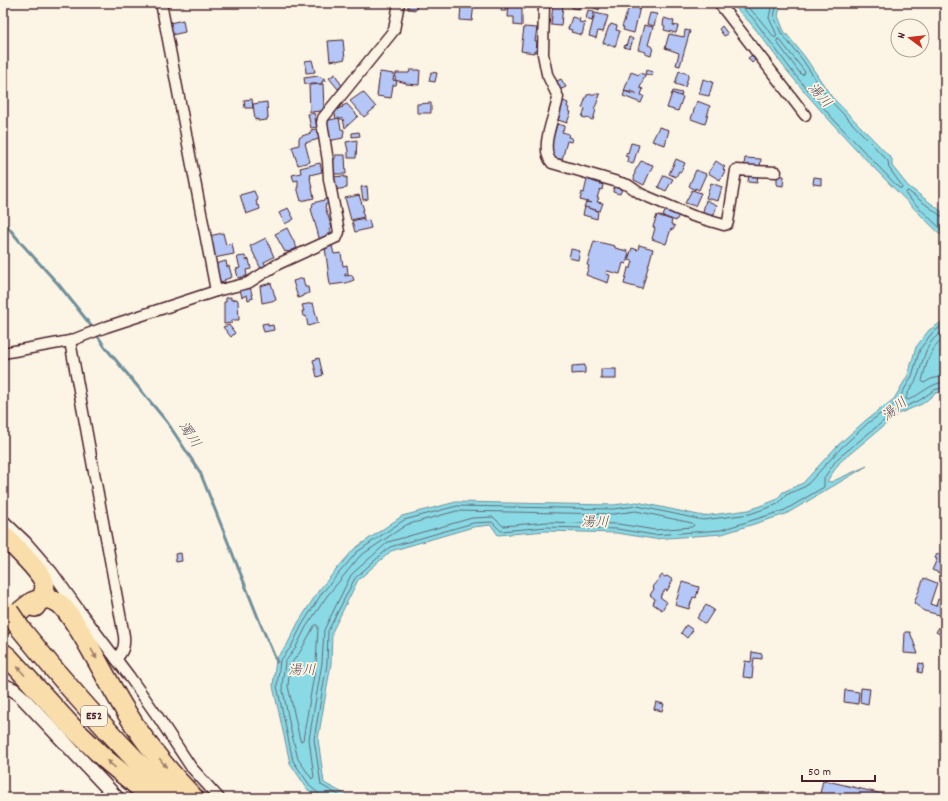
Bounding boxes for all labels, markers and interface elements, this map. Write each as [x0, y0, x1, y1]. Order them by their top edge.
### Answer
north arrow [890, 18, 930, 58]
text: N [894, 31, 911, 41]
water label: 湯川 [802, 79, 836, 113]
water label: 湯川 [878, 393, 912, 427]
water label: 濁川 [173, 418, 205, 452]
water label: 湯川 [581, 513, 609, 533]
one-way arrow [90, 648, 97, 660]
water label: 湯川 [288, 661, 316, 681]
one-way arrow [16, 666, 25, 676]
road number: E52 [81, 706, 107, 726]
scale bar [802, 757, 875, 783]
one-way arrow [159, 758, 168, 769]
one-way arrow [106, 760, 116, 769]
text: 50 m [808, 764, 831, 781]

